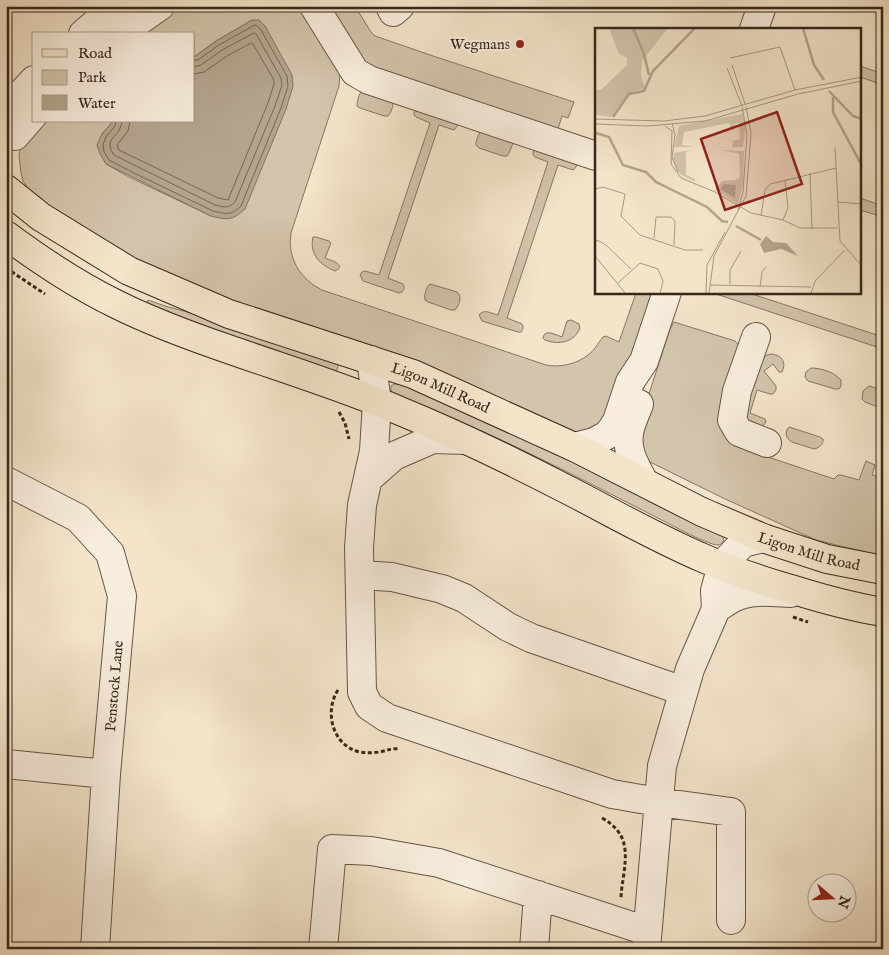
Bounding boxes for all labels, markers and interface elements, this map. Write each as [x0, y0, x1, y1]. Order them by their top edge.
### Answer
inset map [595, 28, 862, 294]
legend [32, 32, 195, 122]
place label: Wegmans [450, 35, 510, 54]
marker: Wegmans [514, 38, 526, 50]
text: Road [78, 44, 113, 63]
text: Park [78, 68, 108, 87]
text: Water [78, 94, 116, 113]
street label: Ligon Mill Road [389, 359, 494, 418]
street label: Ligon Mill Road [755, 528, 862, 575]
street label: Penstock Lane [101, 639, 128, 732]
north arrow [806, 872, 856, 922]
text: N [833, 892, 854, 911]

